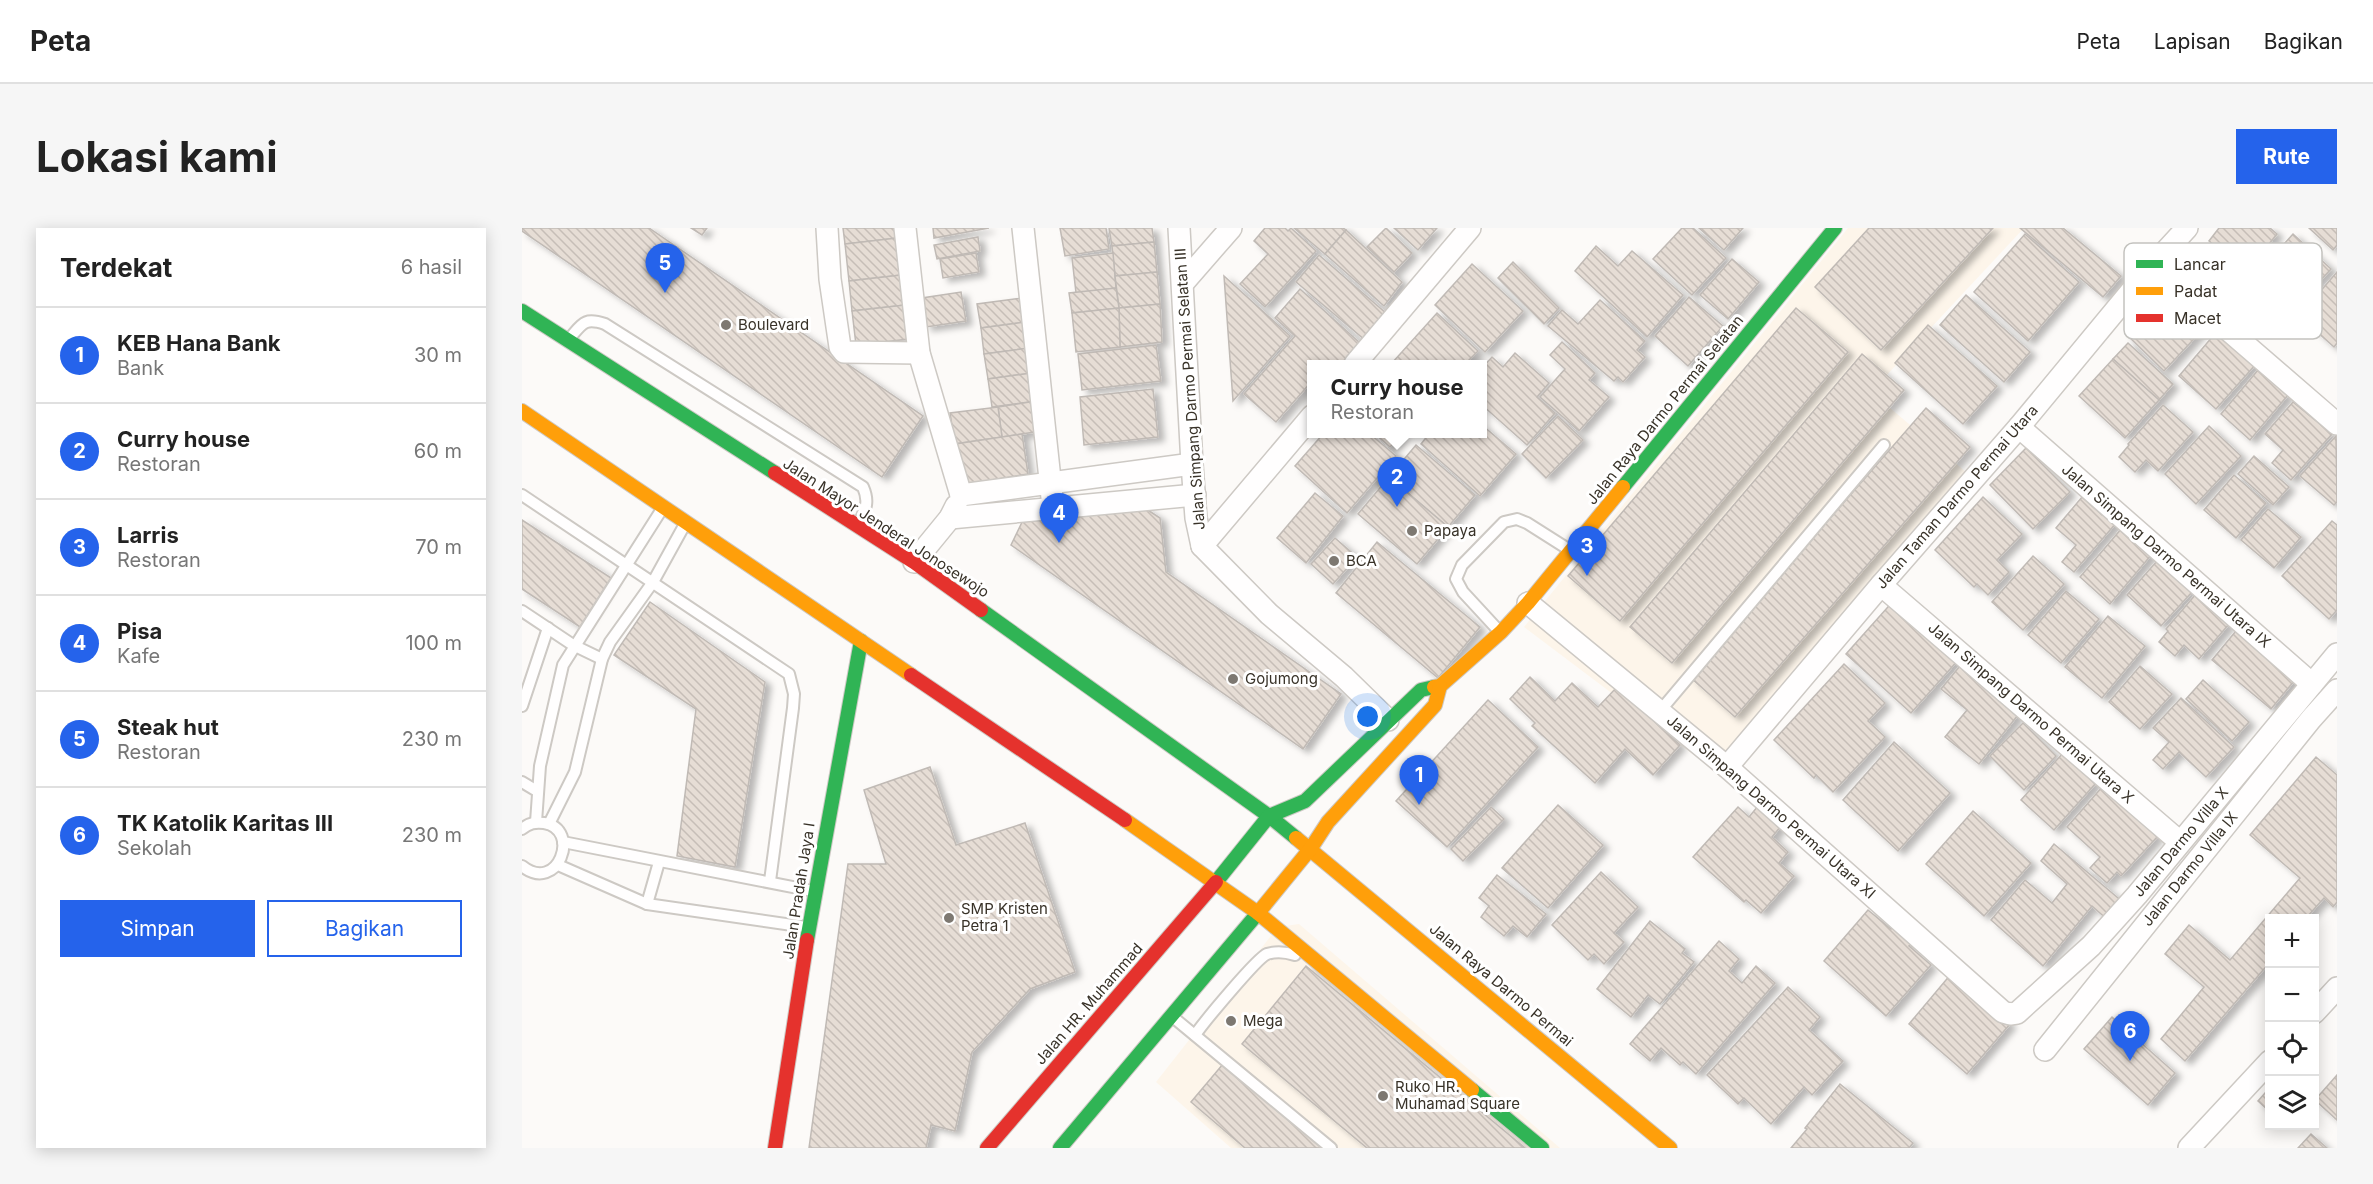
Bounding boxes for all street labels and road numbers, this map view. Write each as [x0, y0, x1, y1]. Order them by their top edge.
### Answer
street label: Jalan Simpang Darmo Permai Selatan III [1170, 247, 1209, 531]
street label: Jalan Raya Darmo Permai Selatan [1582, 311, 1747, 508]
street label: Jalan Taman Darmo Permai Utara [1872, 401, 2042, 593]
street label: Jalan Mayor Jenderal Jonosewojo [779, 454, 993, 602]
street label: Jalan Simpang Darmo Permai Utara IX [2058, 460, 2275, 652]
street label: Jalan Simpang Darmo Permai Utara X [1924, 618, 2138, 807]
street label: Jalan Simpang Darmo Permai Utara XI [1663, 711, 1880, 903]
street label: Jalan Darmo Villa X [2129, 783, 2232, 901]
street label: Jalan Darmo Villa IX [2138, 808, 2242, 930]
street label: Jalan Pradah Jaya I [778, 821, 819, 961]
street label: Jalan Raya Darmo Permai [1426, 919, 1577, 1050]
street label: Jalan HR. Muhammad [1031, 939, 1147, 1068]

